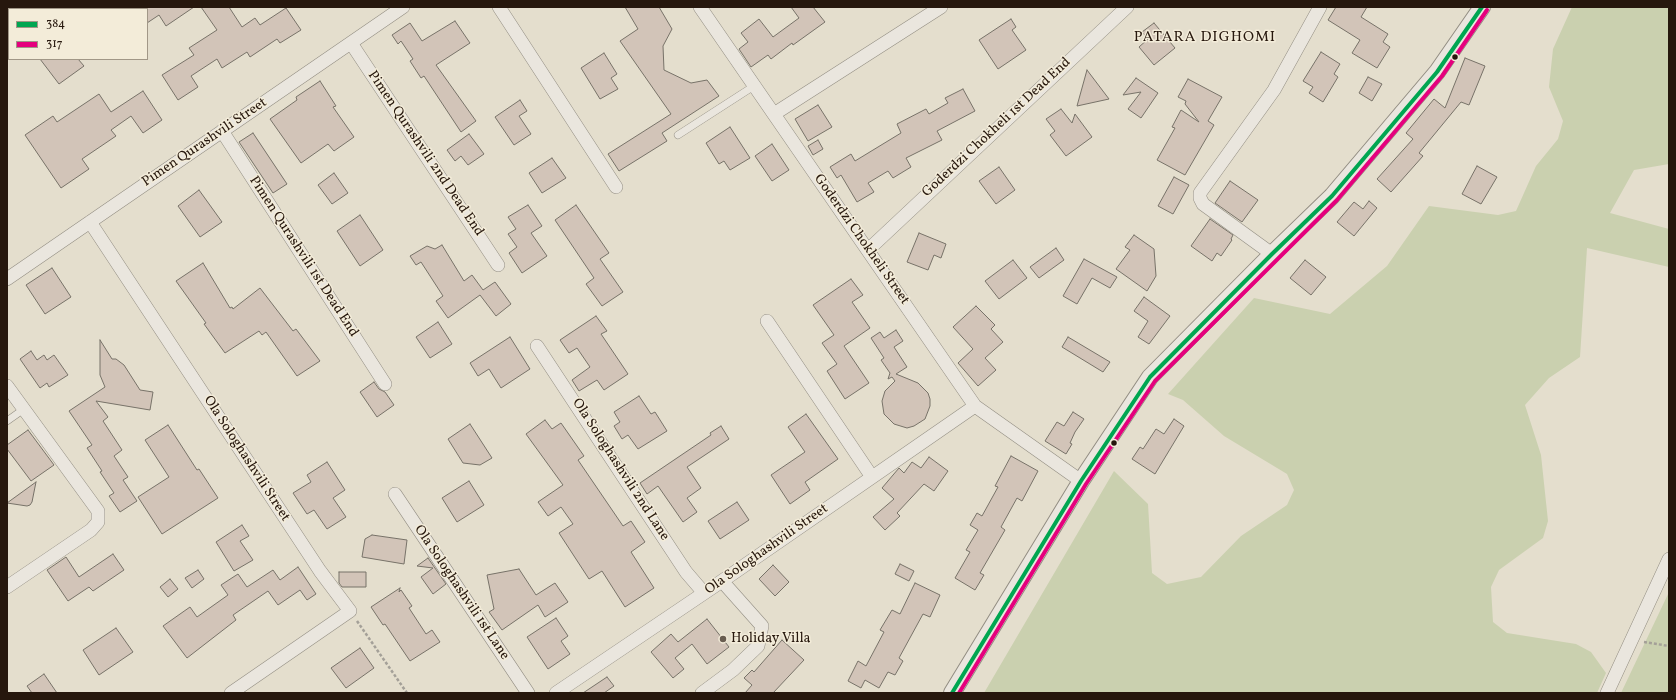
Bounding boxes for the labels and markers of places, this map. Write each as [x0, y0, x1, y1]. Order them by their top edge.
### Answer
unlabelled marker [1450, 52, 1460, 62]
unlabelled marker [1109, 438, 1119, 448]
place label: Holiday Villa [731, 631, 811, 647]
marker: Holiday Villa [718, 634, 728, 644]

